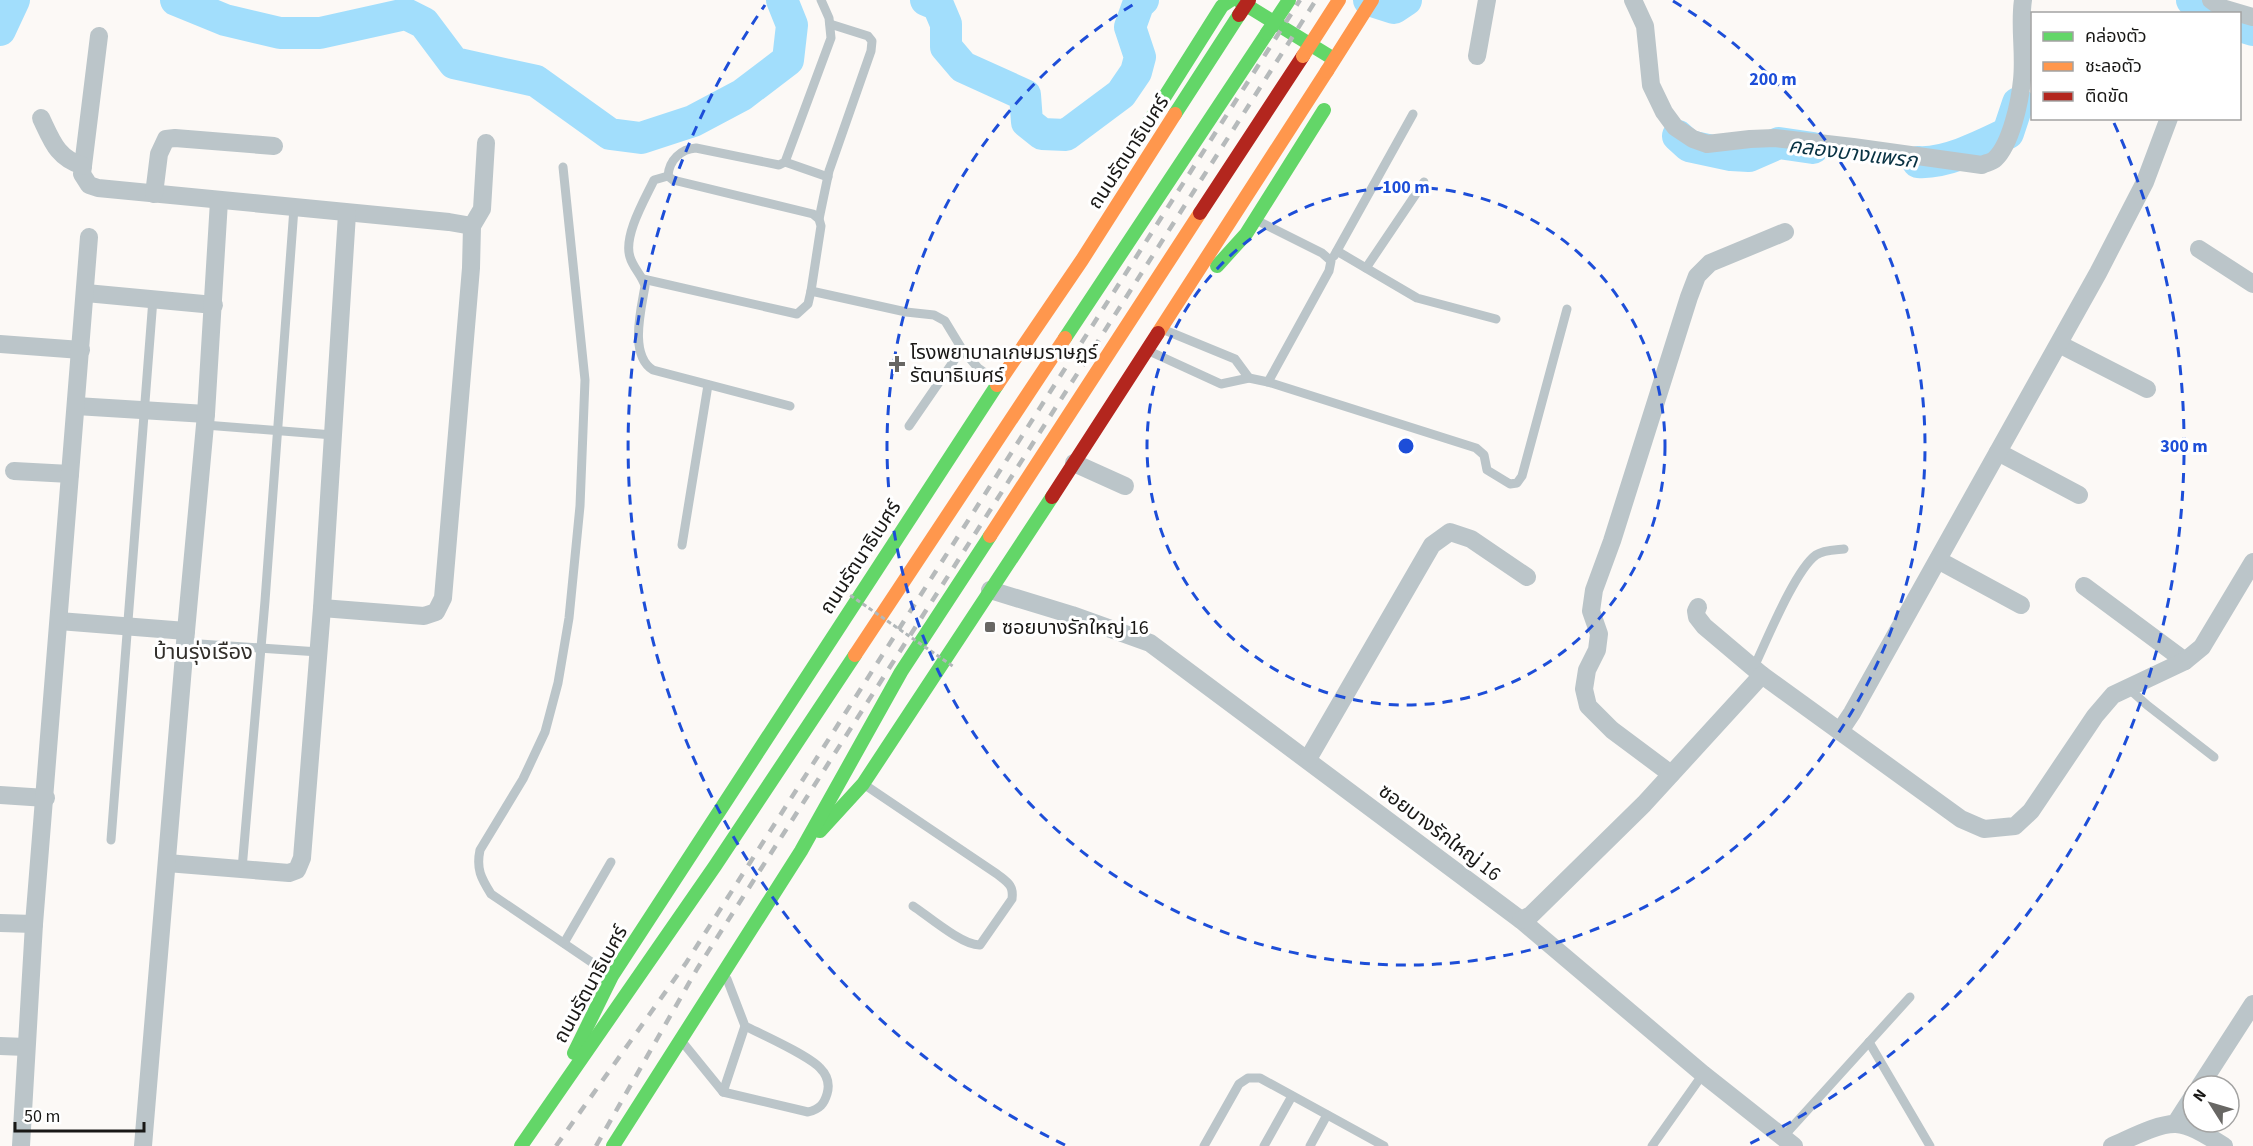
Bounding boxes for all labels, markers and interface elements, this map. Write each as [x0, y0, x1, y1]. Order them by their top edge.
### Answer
legend [2031, 12, 2241, 120]
text: คล่องตัว [2085, 24, 2147, 49]
text: ชะลอตัว [2085, 54, 2142, 79]
text: 200 m [1749, 67, 1797, 92]
text: ติดขัด [2085, 84, 2128, 109]
street label: ถนนรัตนาธิเบศร์ [1082, 89, 1177, 215]
water label: คลองบางแพรก [1787, 130, 1921, 176]
text: 100 m [1382, 175, 1430, 200]
place label: โรงพยาบาลเกษมราษฏร์ รัตนาธิเบศร์ [910, 339, 1098, 390]
marker: โรงพยาบาลเกษมราษฏร์ รัตนาธิเบศร์ [888, 355, 906, 373]
text: 300 m [2160, 434, 2208, 459]
centre of rings [1396, 436, 1416, 456]
street label: ถนนรัตนาธิเบศร์ [814, 494, 909, 620]
place label: ซอยบางรักใหญ่ 16 [1002, 614, 1149, 642]
marker: ซอยบางรักใหญ่ 16 [983, 620, 997, 634]
district label: บ้านรุ่งเรือง [153, 636, 253, 668]
street label: ซอยบางรักใหญ่ 16 [1372, 777, 1506, 888]
street label: ถนนรัตนาธิเบศร์ [547, 920, 635, 1048]
north arrow [2181, 1074, 2241, 1134]
text: N [2188, 1085, 2212, 1106]
scale bar [15, 1095, 144, 1133]
text: 50 m [24, 1104, 60, 1129]

